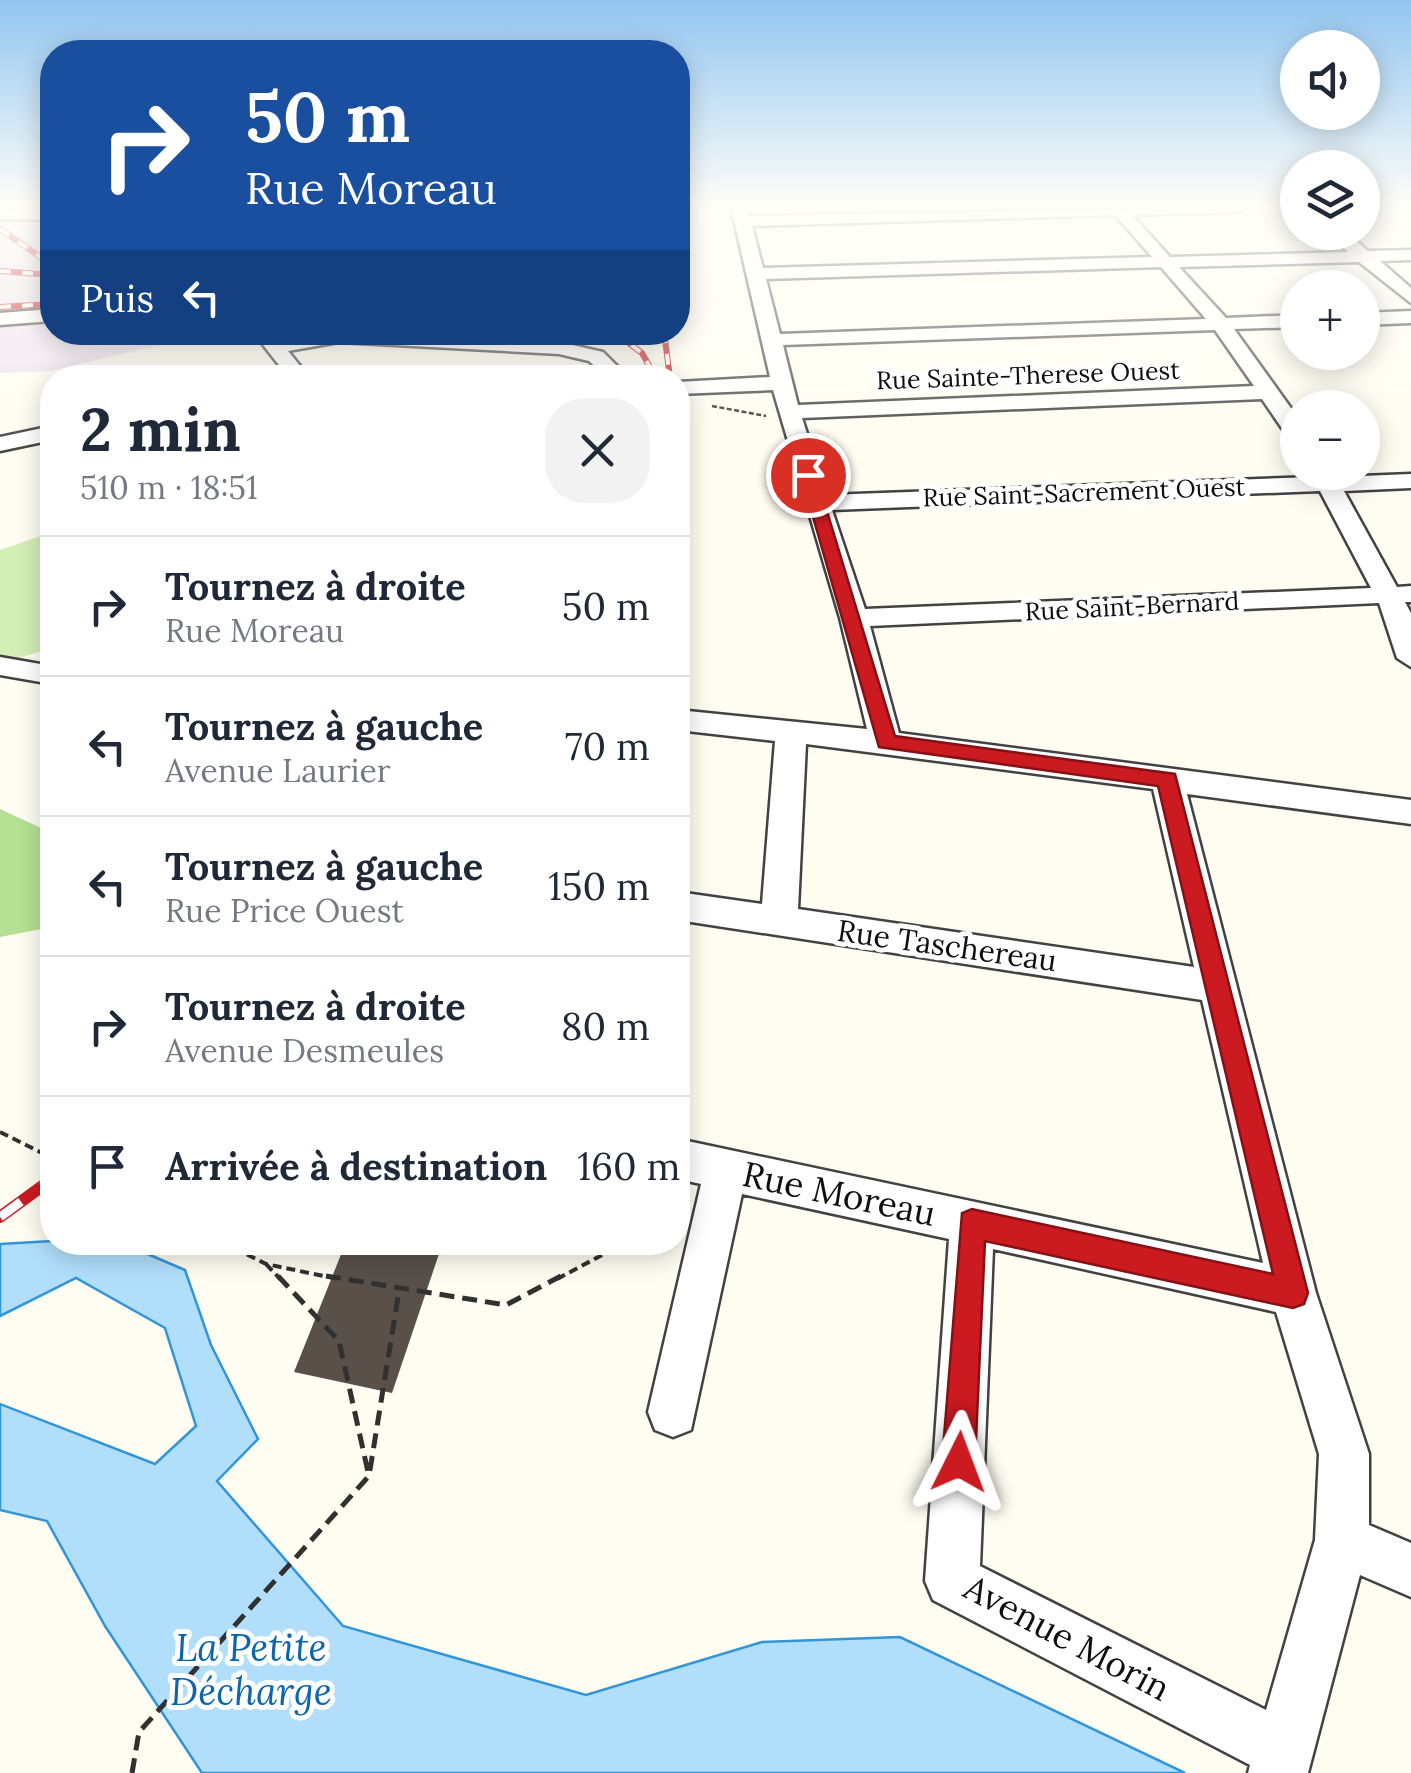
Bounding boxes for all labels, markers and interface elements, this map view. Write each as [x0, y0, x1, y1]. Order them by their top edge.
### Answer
map controls [1280, 30, 1380, 490]
button: sound [1280, 30, 1380, 130]
text: 50 m [245, 72, 410, 161]
icon: right [80, 80, 210, 210]
button: layers [1280, 150, 1380, 250]
text: Rue Moreau [245, 159, 497, 216]
icon: left [174, 270, 229, 325]
button: + [1280, 270, 1380, 370]
text: Puis [80, 274, 154, 322]
street label: Rue Sainte-Therese Ouest [876, 354, 1181, 396]
button: − [1280, 390, 1380, 490]
text: 2 min [80, 391, 241, 467]
button: close [545, 398, 650, 503]
pin [766, 433, 851, 518]
icon: arrive [781, 448, 836, 503]
text: 510 m · 18:51 [80, 467, 258, 508]
street label: Rue Saint-Sacrement Ouest [922, 470, 1246, 514]
text: Tournez à droite [165, 562, 466, 610]
icon: right [80, 579, 135, 634]
text: 50 m [562, 582, 650, 630]
street label: Rue Saint-Bernard [1024, 584, 1240, 628]
text: Rue Moreau [165, 610, 344, 651]
text: Tournez à gauche [165, 702, 483, 750]
icon: left [80, 719, 135, 774]
text: 70 m [565, 722, 650, 770]
text: Avenue Laurier [165, 750, 391, 791]
text: Tournez à gauche [165, 842, 483, 890]
icon: left [80, 859, 135, 914]
text: 150 m [548, 862, 650, 910]
text: Rue Price Ouest [165, 890, 404, 931]
street label: Rue Taschereau [835, 911, 1059, 979]
text: Tournez à droite [165, 982, 466, 1030]
icon: right [80, 999, 135, 1054]
text: 80 m [561, 1002, 650, 1050]
text: Avenue Desmeules [165, 1030, 444, 1071]
icon: arrive [80, 1139, 135, 1194]
text: Arrivée à destination [165, 1142, 547, 1190]
text: 160 m [577, 1142, 681, 1190]
street label: Rue Moreau [739, 1151, 940, 1236]
position arrow [907, 1410, 1011, 1514]
street label: Avenue Morin [956, 1564, 1178, 1711]
water label: La Petite Décharge [170, 1623, 332, 1716]

